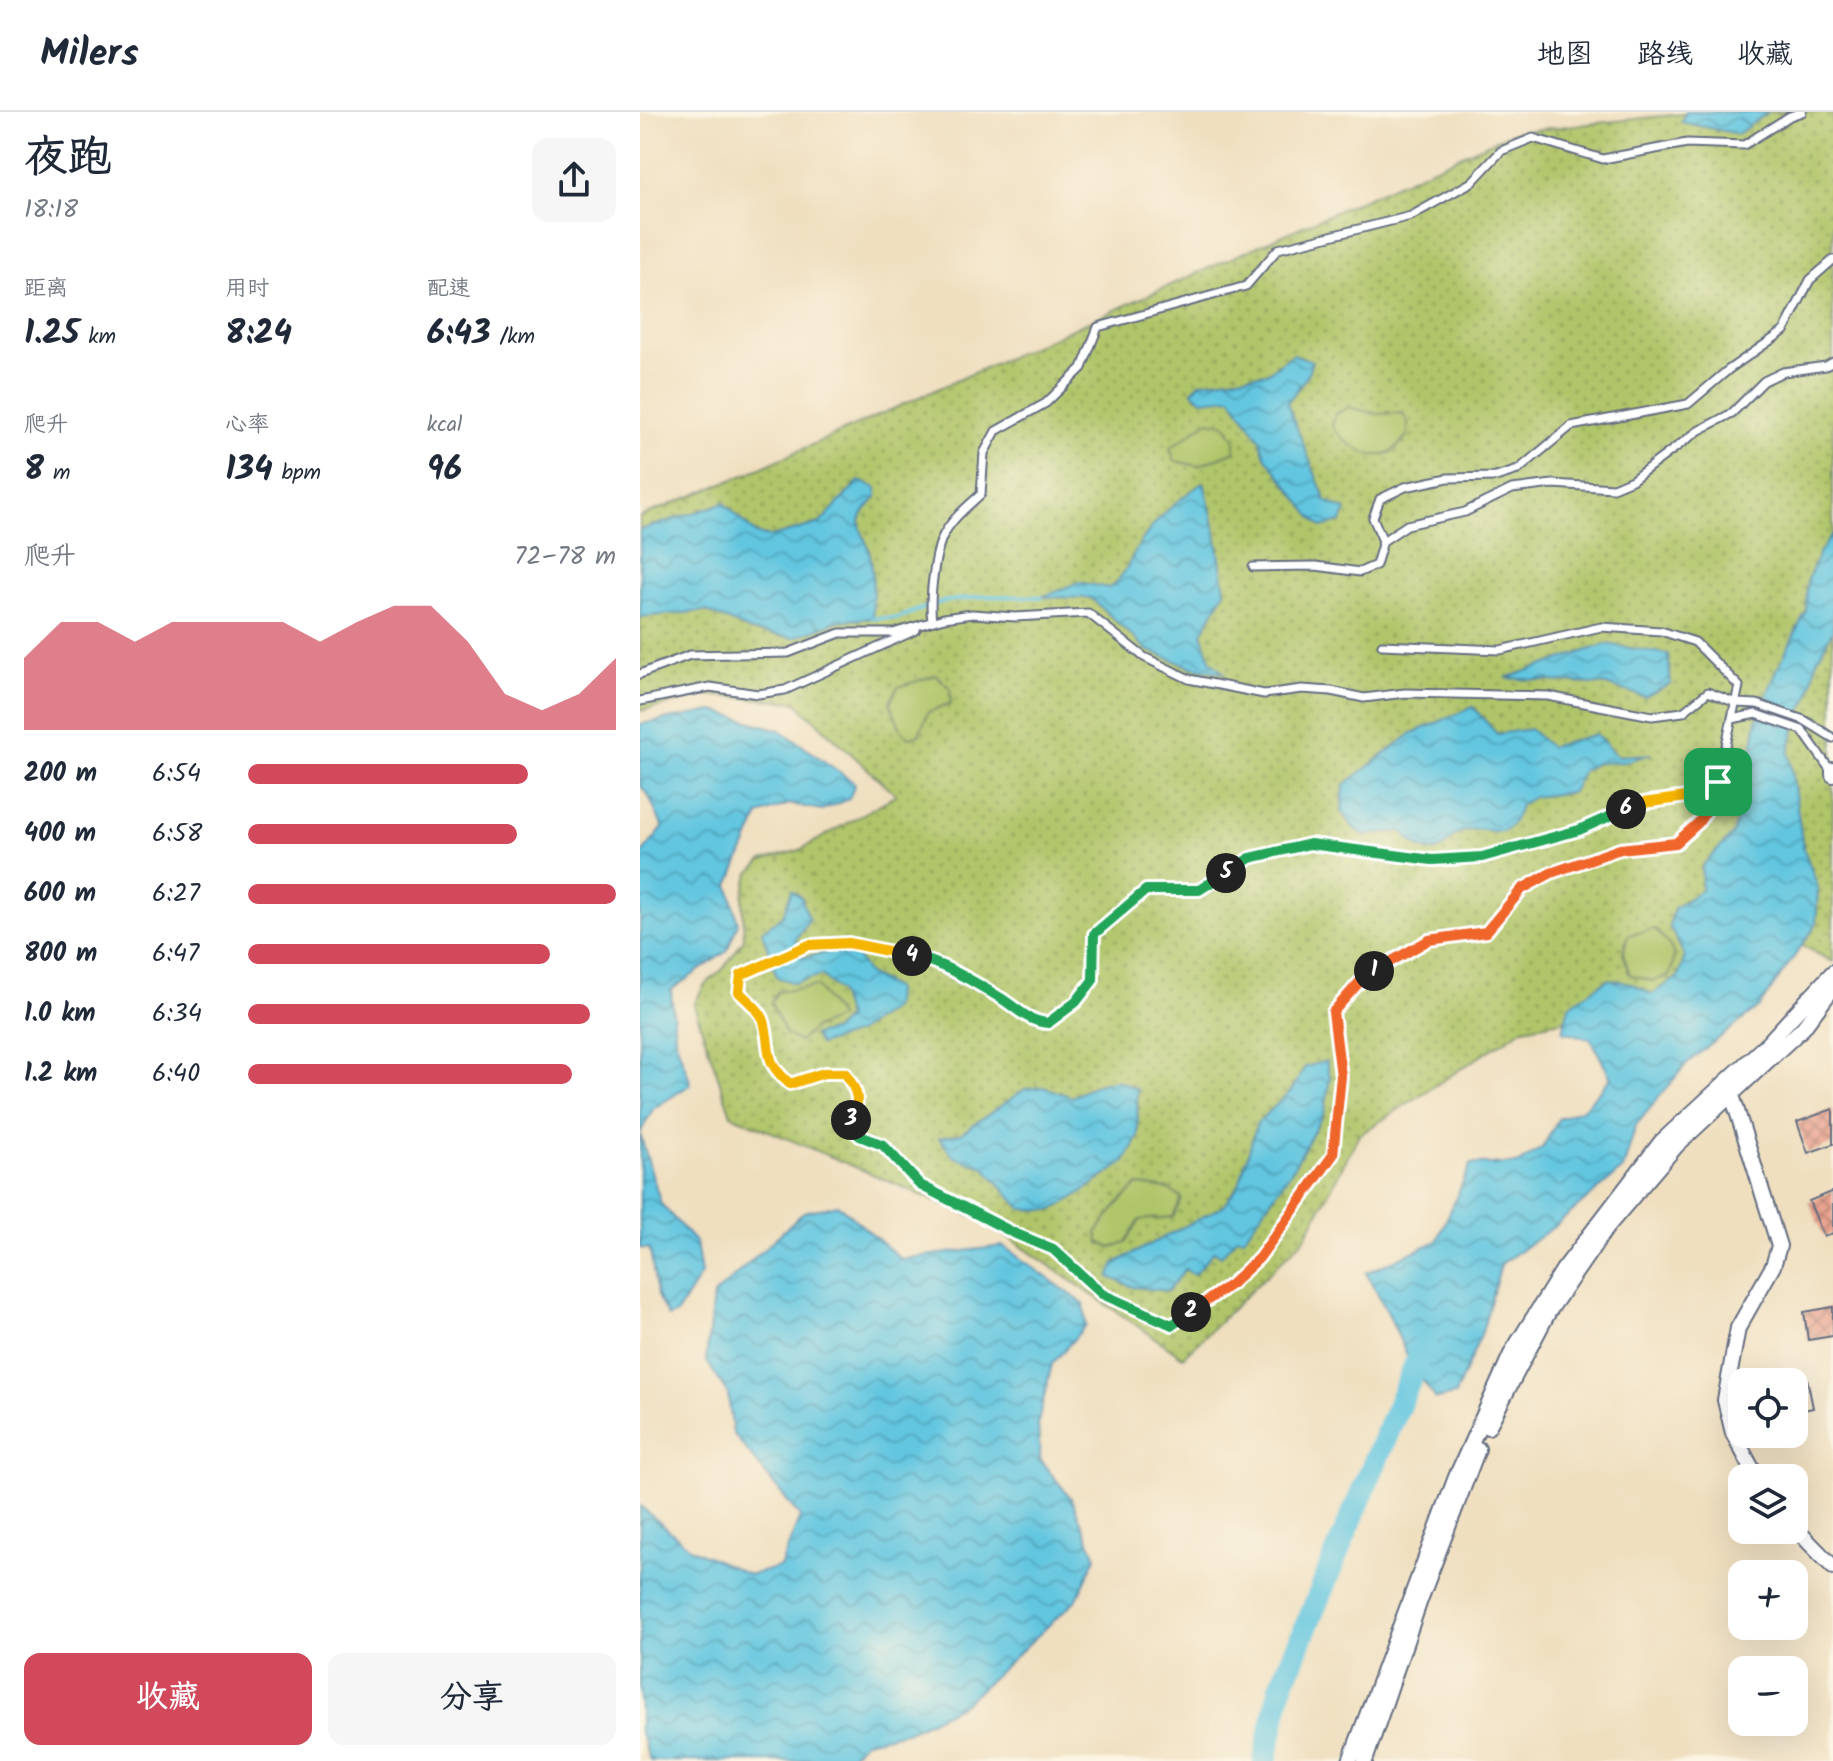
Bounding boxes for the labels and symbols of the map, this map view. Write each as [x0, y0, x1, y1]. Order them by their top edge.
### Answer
pin [1684, 748, 1752, 816]
pin: 6 [1606, 789, 1646, 829]
pin: 5 [1206, 853, 1246, 893]
pin: 4 [892, 936, 932, 976]
pin: 1 [1354, 951, 1394, 991]
pin: 3 [831, 1100, 871, 1140]
pin: 2 [1171, 1292, 1211, 1332]

